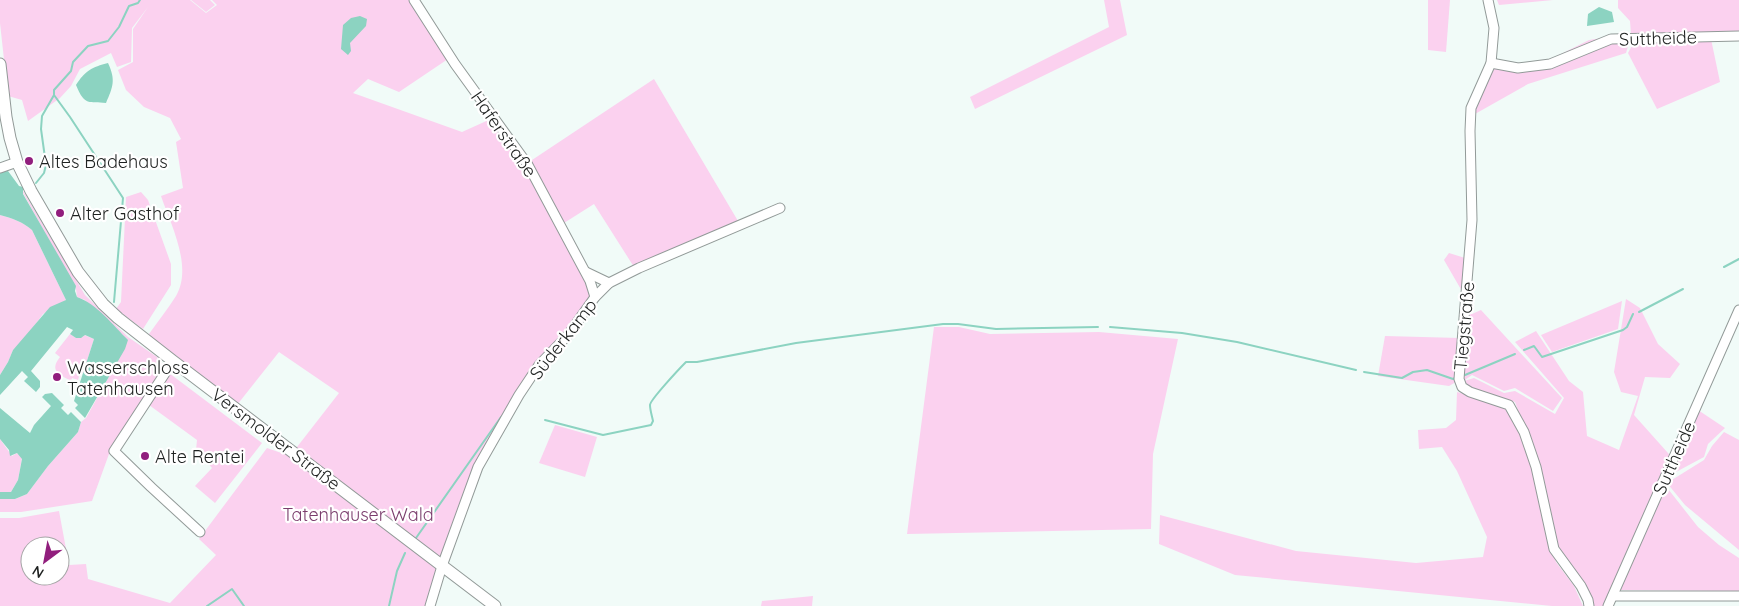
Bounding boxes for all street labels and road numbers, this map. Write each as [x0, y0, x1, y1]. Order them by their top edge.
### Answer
street label: Suttheide [1619, 25, 1697, 51]
street label: Haferstraße [466, 86, 542, 182]
street label: Tiegstraße [1449, 281, 1479, 371]
street label: Süderkamp [524, 294, 602, 384]
street label: Versmolder Straße [207, 383, 345, 495]
street label: Suttheide [1648, 418, 1700, 498]

